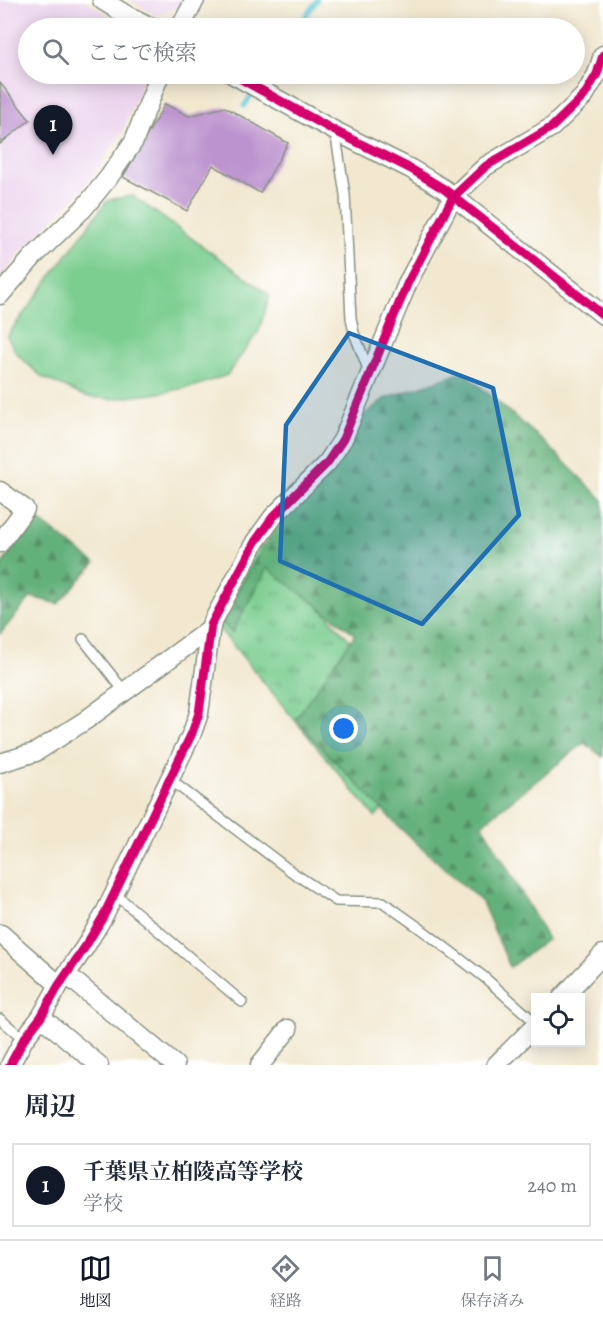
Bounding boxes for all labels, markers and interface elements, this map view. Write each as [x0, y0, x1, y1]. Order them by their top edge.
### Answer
search box [18, 18, 585, 84]
icon: search [39, 35, 72, 68]
text: ここで検索 [87, 38, 197, 68]
pin: 1 [34, 106, 72, 155]
your location [329, 714, 358, 743]
map controls [531, 993, 585, 1047]
button: locate [531, 993, 585, 1047]
text: 周辺 [24, 1089, 76, 1124]
text: 千葉県立柏陵高等学校 [83, 1157, 303, 1187]
text: 1 [42, 1172, 49, 1199]
text: 240 m [527, 1172, 577, 1199]
text: 学校 [83, 1190, 123, 1217]
tab: 地図 [79, 1252, 112, 1312]
tab: 経路 [269, 1252, 302, 1312]
tab: 保存済み [460, 1252, 524, 1312]

